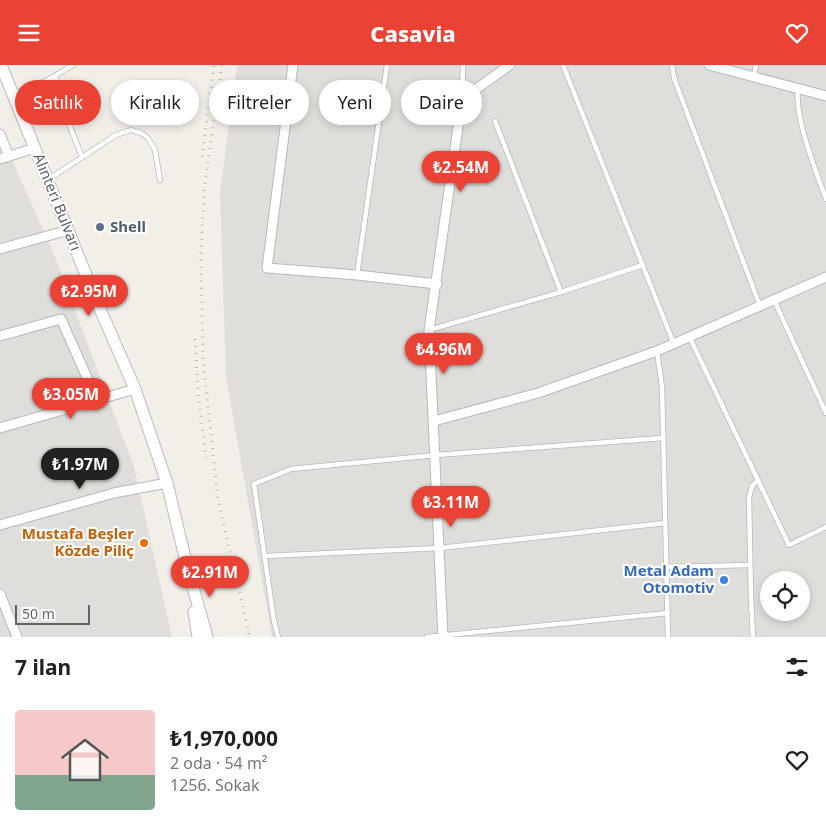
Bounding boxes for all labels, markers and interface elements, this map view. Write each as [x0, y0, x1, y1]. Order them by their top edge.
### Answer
text: Casavia [370, 18, 456, 48]
icon: menu [15, 19, 43, 47]
icon: heart [783, 19, 811, 47]
chip: Satılık [15, 80, 101, 125]
chip: Kiralık [111, 80, 199, 125]
chip: Filtreler [209, 80, 309, 125]
chip: Yeni [319, 80, 391, 125]
chip: Daire [401, 80, 482, 125]
street label: Alınteri Bulvarı [29, 150, 87, 253]
pin: ₺2.54M [420, 151, 502, 193]
text: ₺2.54M [433, 156, 489, 178]
place label: Shell [110, 216, 146, 236]
marker: Shell [94, 221, 106, 233]
pin: ₺2.95M [48, 275, 130, 317]
text: ₺2.95M [61, 280, 117, 302]
pin: ₺4.96M [403, 333, 485, 375]
text: ₺4.96M [416, 338, 472, 360]
pin: ₺3.05M [30, 377, 112, 420]
text: ₺3.05M [43, 383, 99, 405]
pin: ₺1.97M [39, 447, 121, 490]
text: ₺1.97M [52, 453, 108, 475]
pin: ₺3.11M [410, 485, 492, 528]
text: ₺3.11M [423, 491, 479, 513]
place label: Mustafa Beşler Közde Piliç [22, 523, 134, 560]
marker: Mustafa Beşler Közde Piliç [138, 537, 150, 549]
pin: ₺2.91M [169, 555, 251, 598]
place label: Metal Adam Otomotiv [624, 560, 714, 597]
text: ₺2.91M [182, 561, 238, 583]
map controls [760, 571, 810, 621]
button: locate [760, 571, 810, 621]
marker: Metal Adam Otomotiv [718, 574, 730, 586]
scale bar [15, 602, 90, 625]
text: 50 m [22, 604, 55, 623]
text: 7 ilan [15, 653, 71, 681]
icon: filters [783, 653, 811, 681]
text: ₺1,970,000 [170, 724, 278, 752]
icon: home [55, 730, 115, 790]
icon: heart [783, 746, 811, 774]
text: 2 oda · 54 m² [170, 752, 267, 774]
text: 1256. Sokak [170, 774, 260, 796]

